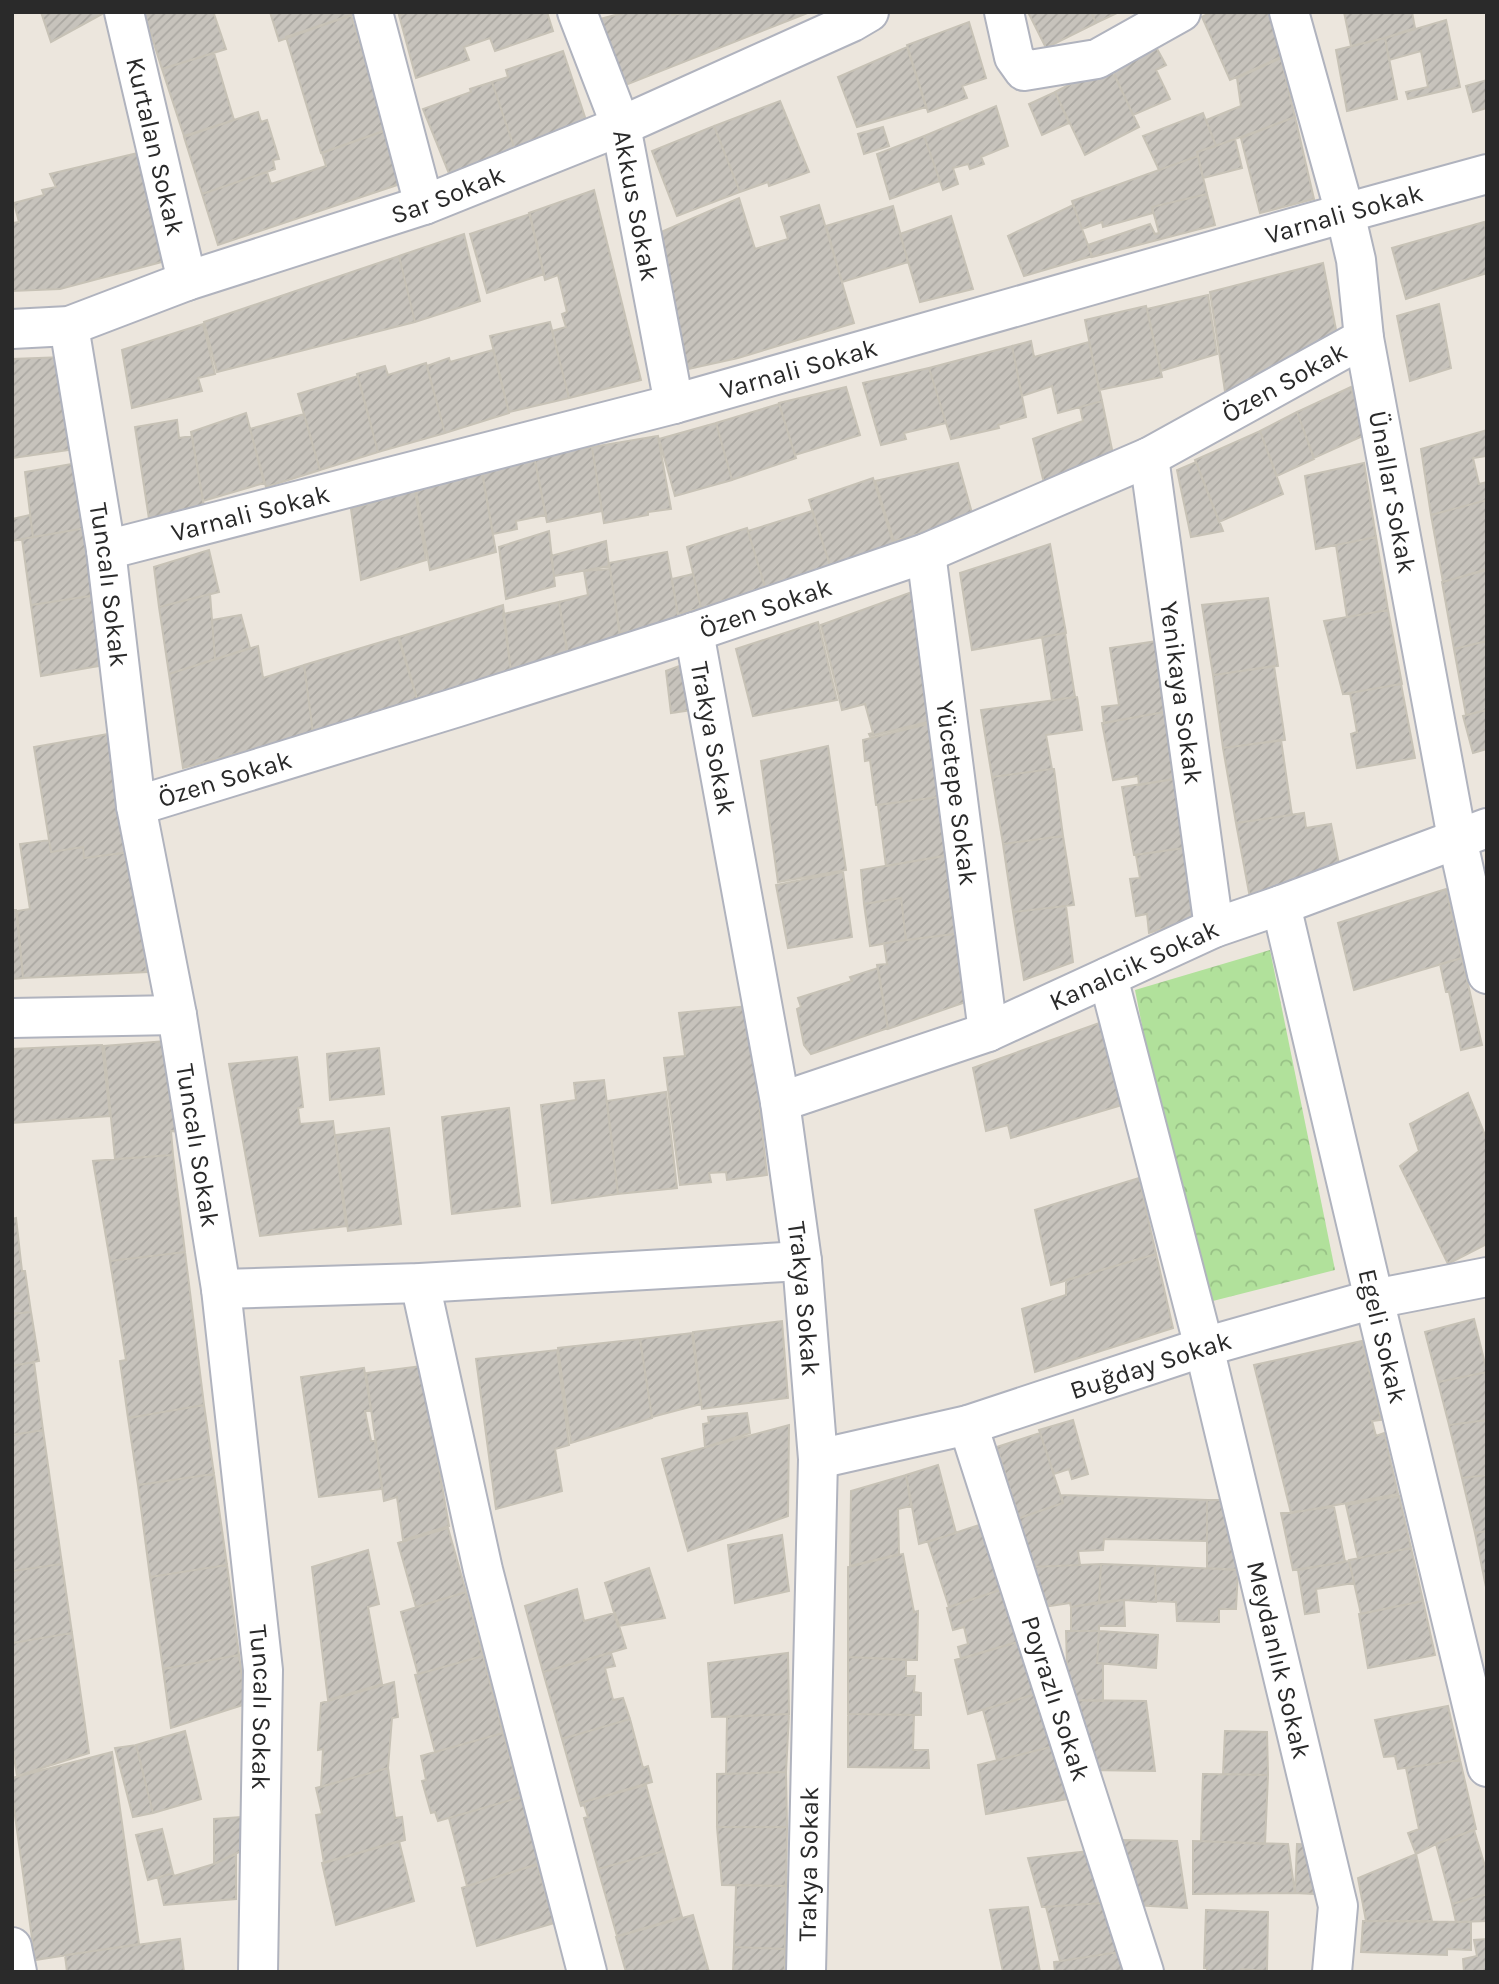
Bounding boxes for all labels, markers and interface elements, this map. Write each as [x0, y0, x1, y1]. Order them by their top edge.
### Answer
street label: Kurtalan Sokak [119, 54, 191, 239]
street label: Akkus Sokak [606, 127, 665, 284]
street label: Sar Sokak [387, 159, 509, 231]
street label: Varnali Sokak [1262, 177, 1426, 251]
street label: Varnali Sokak [716, 332, 881, 406]
street label: Özen Sokak [1217, 336, 1352, 430]
street label: Ünallar Sokak [1362, 408, 1422, 576]
street label: Varnali Sokak [168, 478, 333, 549]
street label: Tuncalı Sokak [82, 501, 135, 669]
street label: Özen Sokak [695, 571, 836, 645]
street label: Yenikaya Sokak [1153, 599, 1209, 786]
street label: Trakya Sokak [684, 659, 742, 818]
street label: Yücetepe Sokak [929, 699, 984, 888]
street label: Özen Sokak [155, 744, 296, 814]
street label: Kanalcik Sokak [1044, 913, 1224, 1018]
street label: Tuncalı Sokak [169, 1062, 226, 1230]
street label: Trakya Sokak [781, 1219, 826, 1377]
street label: Egeli Sokak [1351, 1266, 1414, 1407]
street label: Buğday Sokak [1066, 1325, 1235, 1406]
street label: Meydanlık Sokak [1240, 1558, 1317, 1762]
street label: Poyrazlı Sokak [1014, 1612, 1096, 1785]
street label: Tuncalı Sokak [242, 1623, 278, 1790]
street label: Trakya Sokak [792, 1786, 825, 1942]

